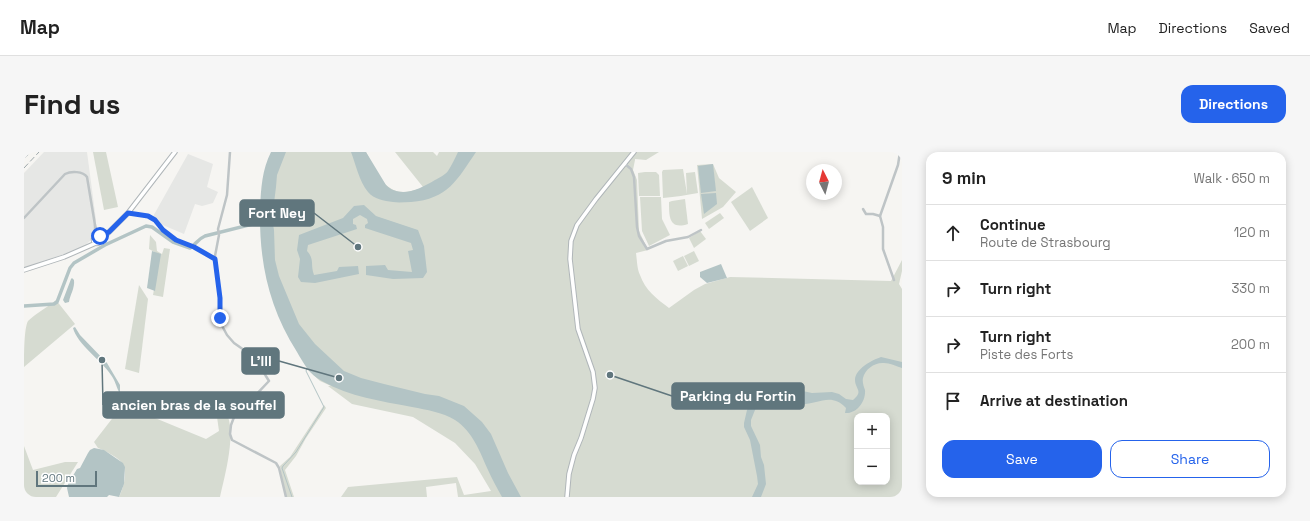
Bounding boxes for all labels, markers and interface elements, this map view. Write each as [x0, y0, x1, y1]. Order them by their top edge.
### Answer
text: Map [20, 15, 60, 40]
text: Map [1107, 19, 1137, 37]
text: Directions [1159, 19, 1227, 37]
text: Saved [1249, 19, 1290, 37]
button: Directions [1181, 85, 1286, 123]
text: Find us [24, 86, 121, 122]
north arrow [806, 164, 842, 200]
text: 9 min [942, 167, 986, 189]
text: Walk · 650 m [1193, 170, 1270, 187]
callout: Fort Ney [240, 200, 314, 226]
text: Fort Ney [248, 204, 306, 222]
text: Continue [980, 215, 1046, 234]
icon: ahead [942, 222, 964, 244]
text: 120 m [1234, 224, 1270, 241]
route start [91, 227, 109, 245]
text: Route de Strasbourg [980, 234, 1111, 251]
icon: right [942, 278, 964, 300]
text: Turn right [980, 279, 1051, 298]
text: 330 m [1231, 280, 1270, 297]
route end [211, 309, 229, 327]
text: Turn right [980, 327, 1051, 346]
icon: right [942, 334, 964, 356]
text: 200 m [1231, 336, 1270, 353]
text: Piste des Forts [980, 346, 1073, 363]
callout: L'Ill [242, 348, 279, 374]
text: L'Ill [250, 352, 272, 370]
callout: Parking du Fortin [672, 383, 804, 409]
text: Parking du Fortin [680, 387, 796, 405]
icon: arrive [942, 390, 964, 412]
text: Arrive at destination [980, 391, 1128, 410]
callout: ancien bras de la souffel [103, 392, 284, 418]
text: ancien bras de la souffel [112, 396, 276, 414]
map controls [854, 413, 890, 485]
button: + [854, 413, 890, 449]
button: Save [942, 440, 1102, 478]
button: Share [1110, 440, 1270, 478]
button: − [854, 449, 890, 485]
scale bar [36, 469, 97, 488]
text: 200 m [42, 471, 75, 485]

